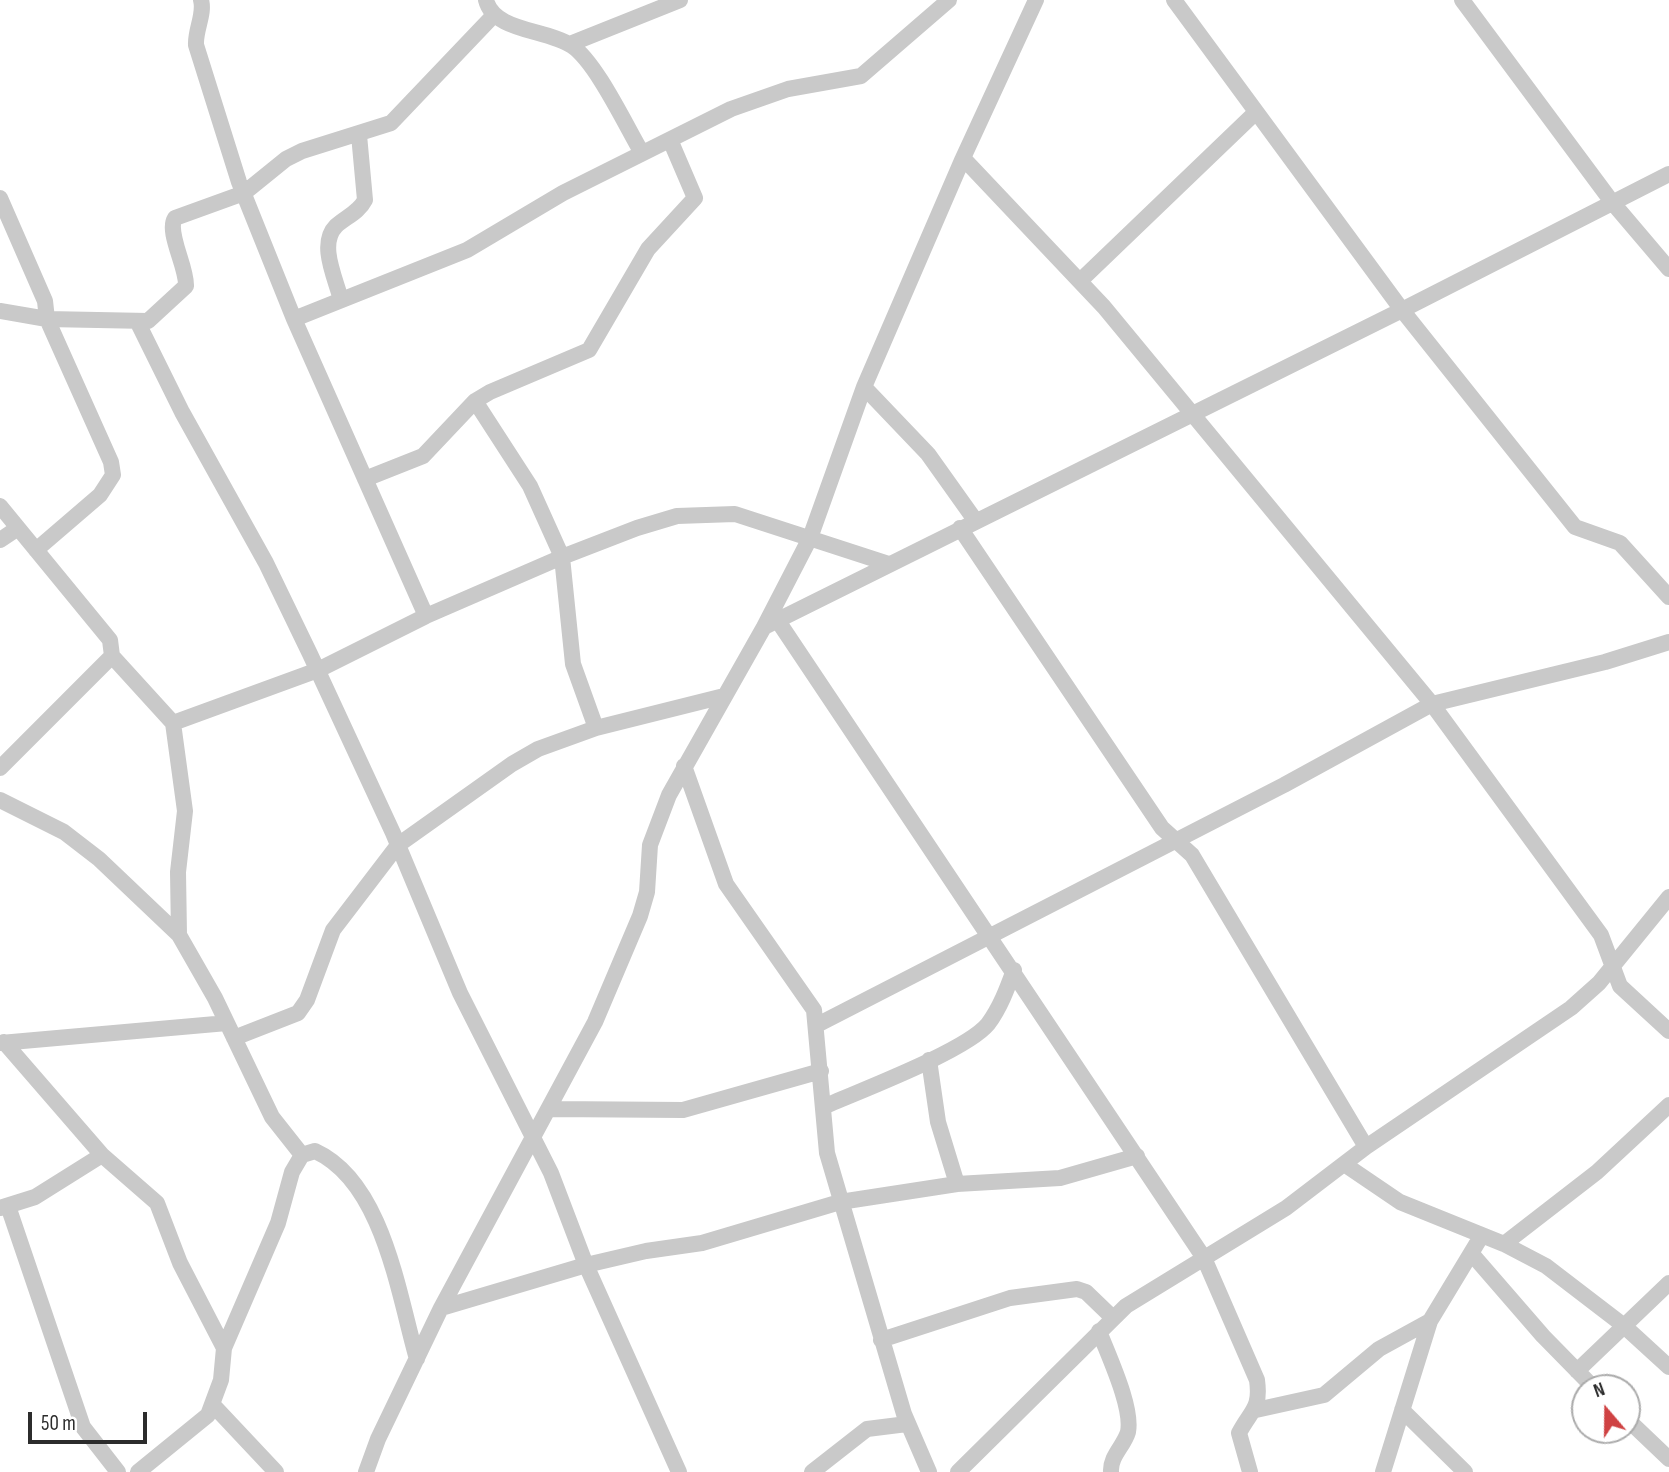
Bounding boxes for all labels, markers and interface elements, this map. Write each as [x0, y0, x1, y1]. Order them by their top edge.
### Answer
north arrow [1571, 1374, 1641, 1444]
text: N [1591, 1378, 1608, 1403]
scale bar [32, 1398, 150, 1442]
text: 50 m [41, 1411, 76, 1436]

